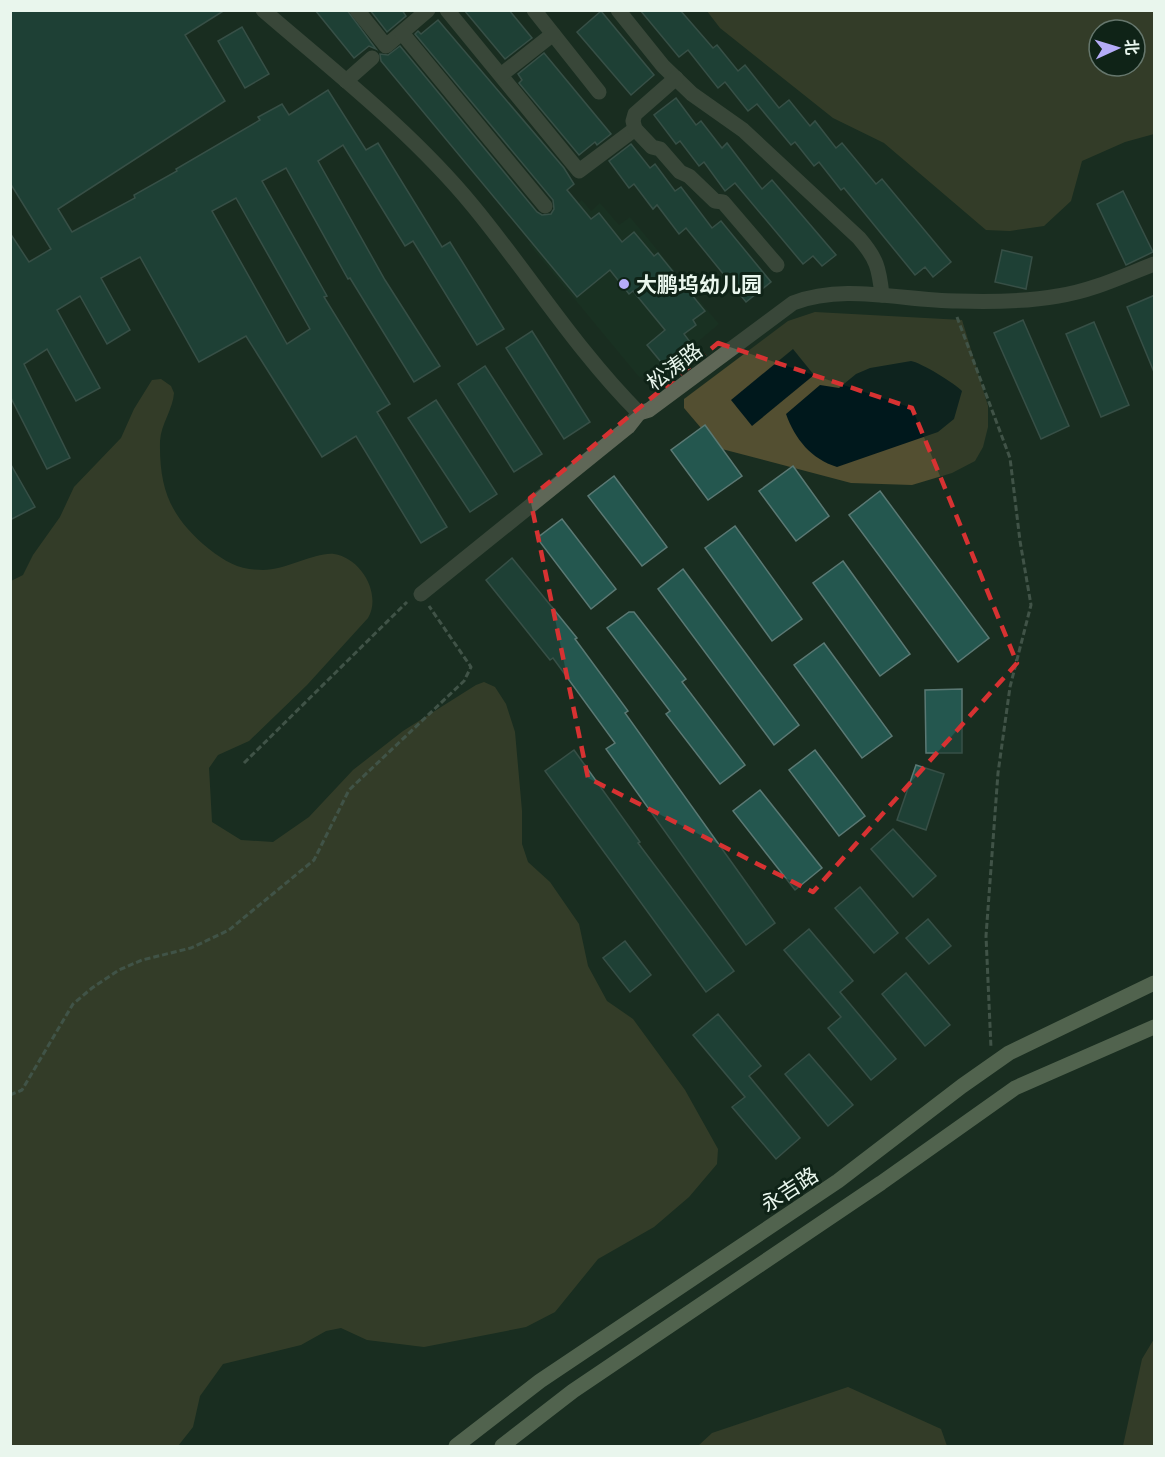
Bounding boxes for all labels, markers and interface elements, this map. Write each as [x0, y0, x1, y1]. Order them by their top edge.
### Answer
north arrow [1087, 18, 1147, 78]
text: 北 [1122, 38, 1142, 56]
place label: 大鹏坞幼儿园 [636, 272, 762, 296]
marker: 大鹏坞幼儿园 [617, 277, 631, 291]
street label: 松涛路 [642, 337, 706, 395]
street label: 永吉路 [756, 1162, 822, 1216]

